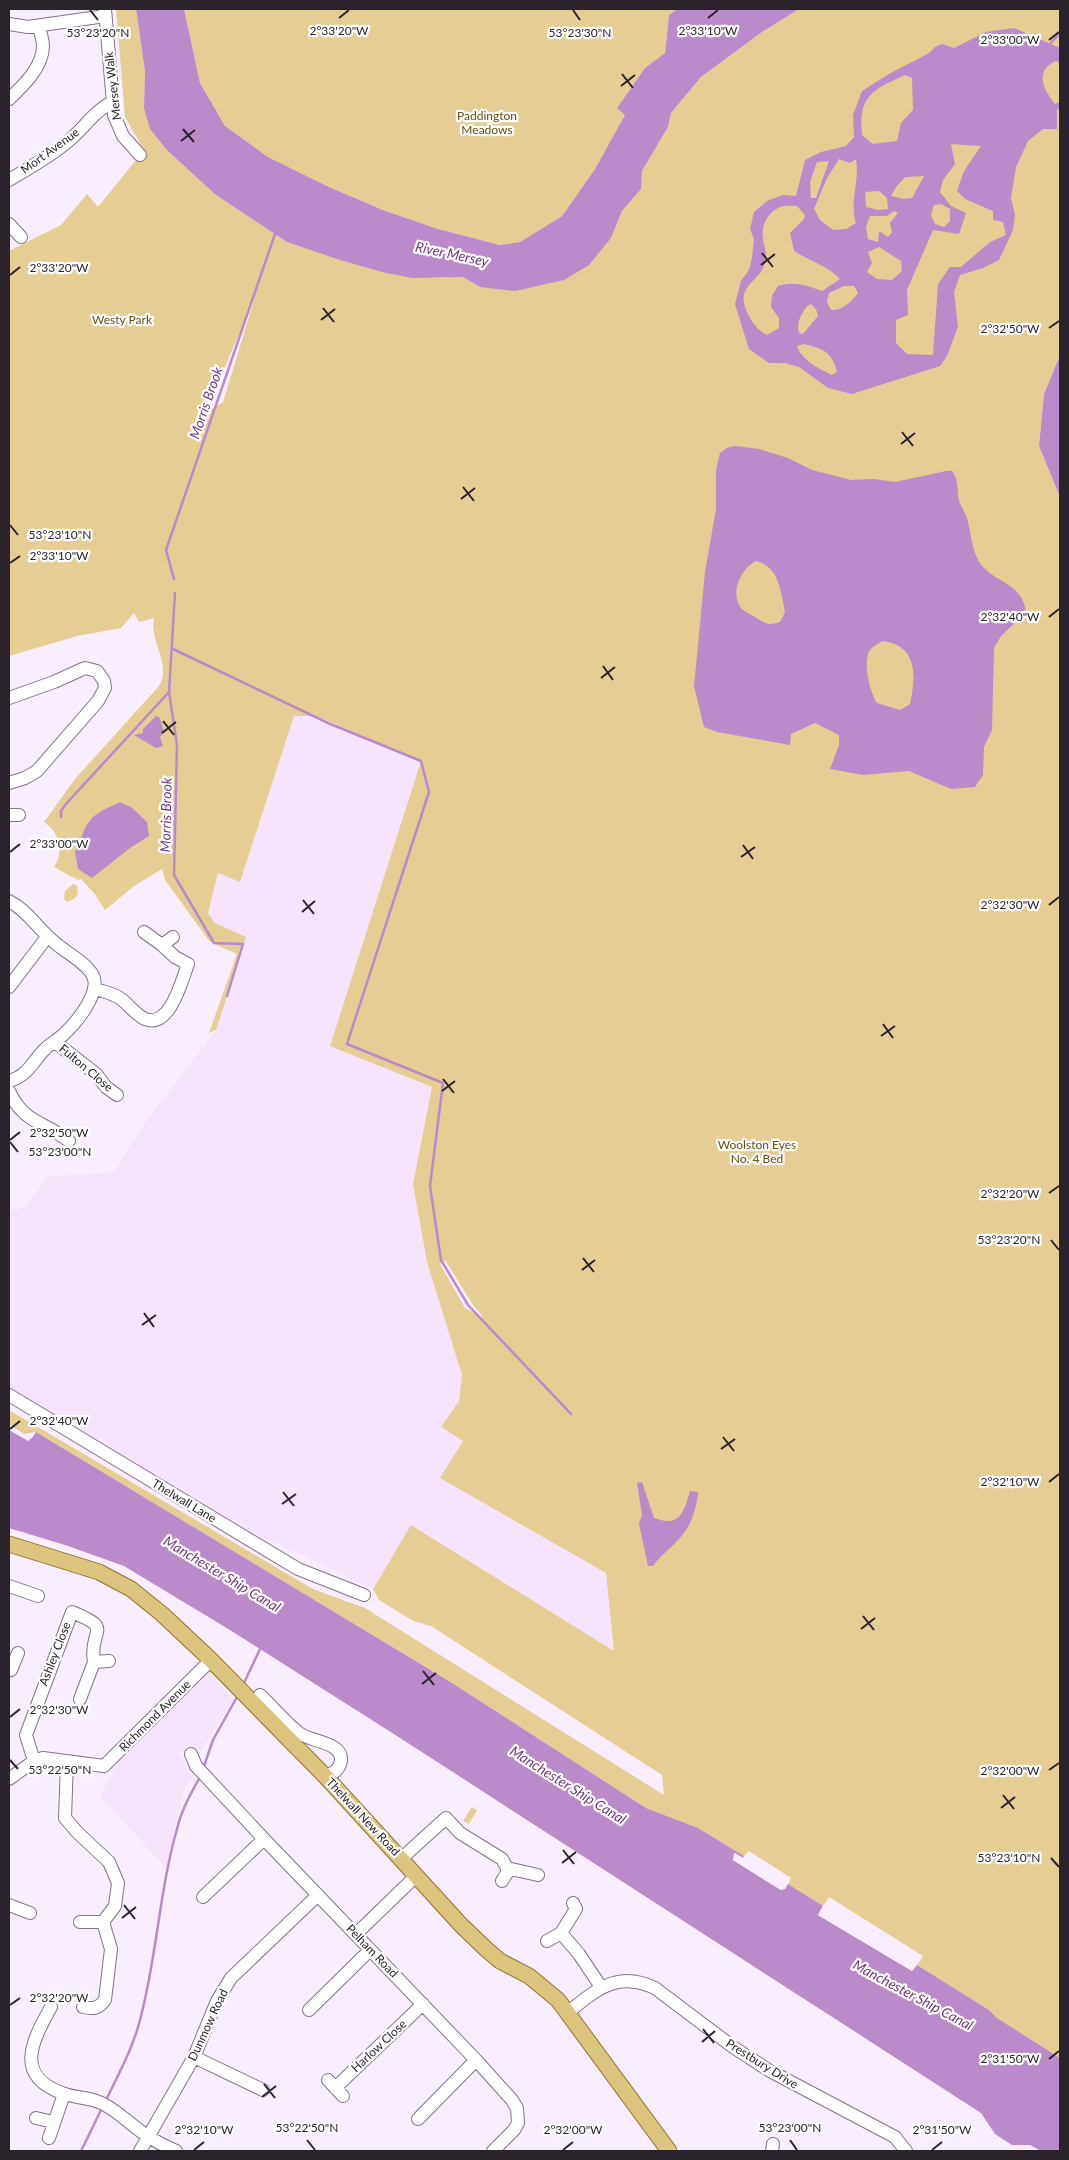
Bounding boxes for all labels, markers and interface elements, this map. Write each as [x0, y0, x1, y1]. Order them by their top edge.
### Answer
text: 2°33'20"W [309, 23, 369, 38]
text: 2°33'10"W [678, 23, 738, 38]
text: 53°23'20"N [67, 25, 129, 40]
text: 53°23'30"N [549, 25, 611, 40]
text: 2°33'00"W [980, 32, 1040, 47]
street label: Mersey Walk [101, 50, 124, 121]
park label: Paddington Meadows [457, 108, 517, 137]
street label: Mort Avenue [17, 124, 82, 177]
water label: River Mersey [414, 237, 491, 270]
text: 2°33'20"W [29, 260, 89, 275]
park label: Westy Park [92, 312, 153, 327]
text: 2°32'50"W [980, 321, 1040, 336]
water label: Morris Brook [185, 364, 226, 441]
text: 53°23'10"N [29, 527, 91, 542]
text: 2°33'10"W [29, 548, 89, 563]
text: 2°32'40"W [980, 609, 1040, 624]
water label: Morris Brook [156, 777, 175, 853]
text: 2°33'00"W [29, 836, 89, 851]
text: 2°32'30"W [980, 897, 1040, 912]
street label: Fulton Close [56, 1041, 116, 1095]
text: 2°32'50"W [29, 1125, 89, 1140]
park label: Woolston Eyes No. 4 Bed [718, 1137, 796, 1166]
text: 53°23'00"N [29, 1144, 91, 1159]
text: 2°32'20"W [980, 1186, 1040, 1201]
text: 53°23'20"N [978, 1232, 1040, 1247]
text: 2°32'40"W [29, 1413, 89, 1428]
text: 2°32'10"W [980, 1474, 1040, 1489]
street label: Thelwall Lane [150, 1476, 219, 1526]
water label: Manchester Ship Canal [161, 1532, 284, 1615]
street label: Ashley Close [35, 1620, 74, 1688]
street label: Richmond Avenue [116, 1677, 194, 1755]
text: 2°32'30"W [29, 1702, 89, 1717]
water label: Manchester Ship Canal [507, 1742, 629, 1827]
text: 53°22'50"N [29, 1762, 91, 1777]
text: 2°32'00"W [980, 1763, 1040, 1778]
street label: Thelwall New Road [323, 1775, 403, 1859]
text: 53°23'10"N [978, 1850, 1040, 1865]
street label: Pelham Road [343, 1921, 401, 1980]
water label: Manchester Ship Canal [850, 1956, 976, 2033]
street label: Dunmow Road [184, 1986, 231, 2063]
text: 2°32'20"W [29, 1990, 89, 2005]
street label: Harlow Close [348, 2016, 409, 2075]
street label: Prestbury Drive [723, 2035, 801, 2092]
text: 2°31'50"W [980, 2051, 1040, 2066]
text: 53°22'50"N [276, 2120, 338, 2135]
text: 53°23'00"N [759, 2120, 821, 2135]
text: 2°32'10"W [174, 2122, 234, 2137]
text: 2°32'00"W [543, 2122, 603, 2137]
text: 2°31'50"W [912, 2122, 972, 2137]

